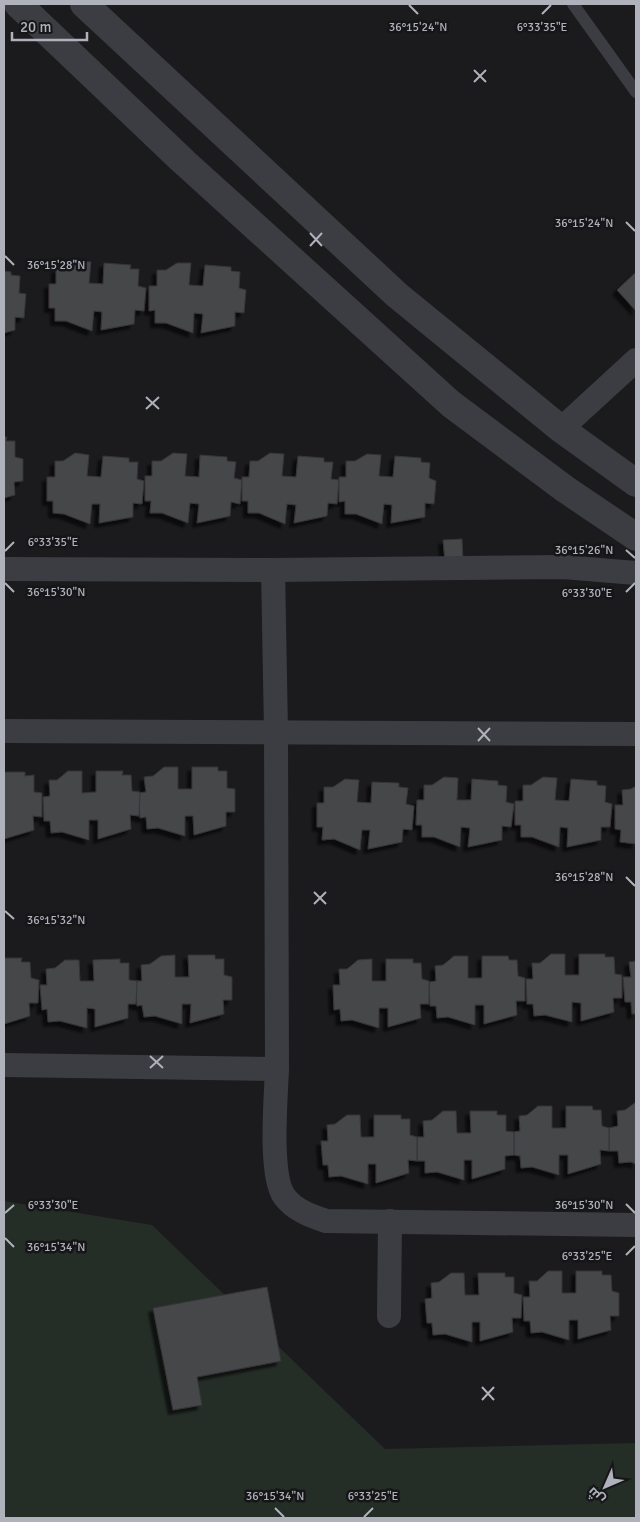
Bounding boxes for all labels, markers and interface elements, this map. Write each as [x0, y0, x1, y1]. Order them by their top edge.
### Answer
scale bar [12, 10, 88, 42]
text: 20 m [20, 18, 51, 36]
text: 36°15'24"N [389, 20, 447, 35]
text: 6°33'35"E [517, 20, 568, 35]
text: 36°15'24"N [555, 216, 613, 231]
text: 36°15'28"N [27, 258, 85, 273]
text: 6°33'35"E [28, 535, 79, 550]
text: 36°15'26"N [555, 543, 613, 558]
text: 36°15'30"N [27, 585, 85, 600]
text: 6°33'30"E [562, 586, 613, 601]
text: 36°15'28"N [555, 870, 613, 885]
text: 36°15'32"N [27, 913, 85, 928]
text: 6°33'30"E [28, 1198, 79, 1213]
text: 36°15'30"N [555, 1198, 613, 1213]
text: 36°15'34"N [27, 1240, 85, 1255]
text: 6°33'25"E [562, 1249, 613, 1264]
north arrow [580, 1462, 630, 1512]
text: ش [584, 1483, 609, 1508]
text: 36°15'34"N [246, 1489, 304, 1504]
text: 6°33'25"E [348, 1489, 399, 1504]

